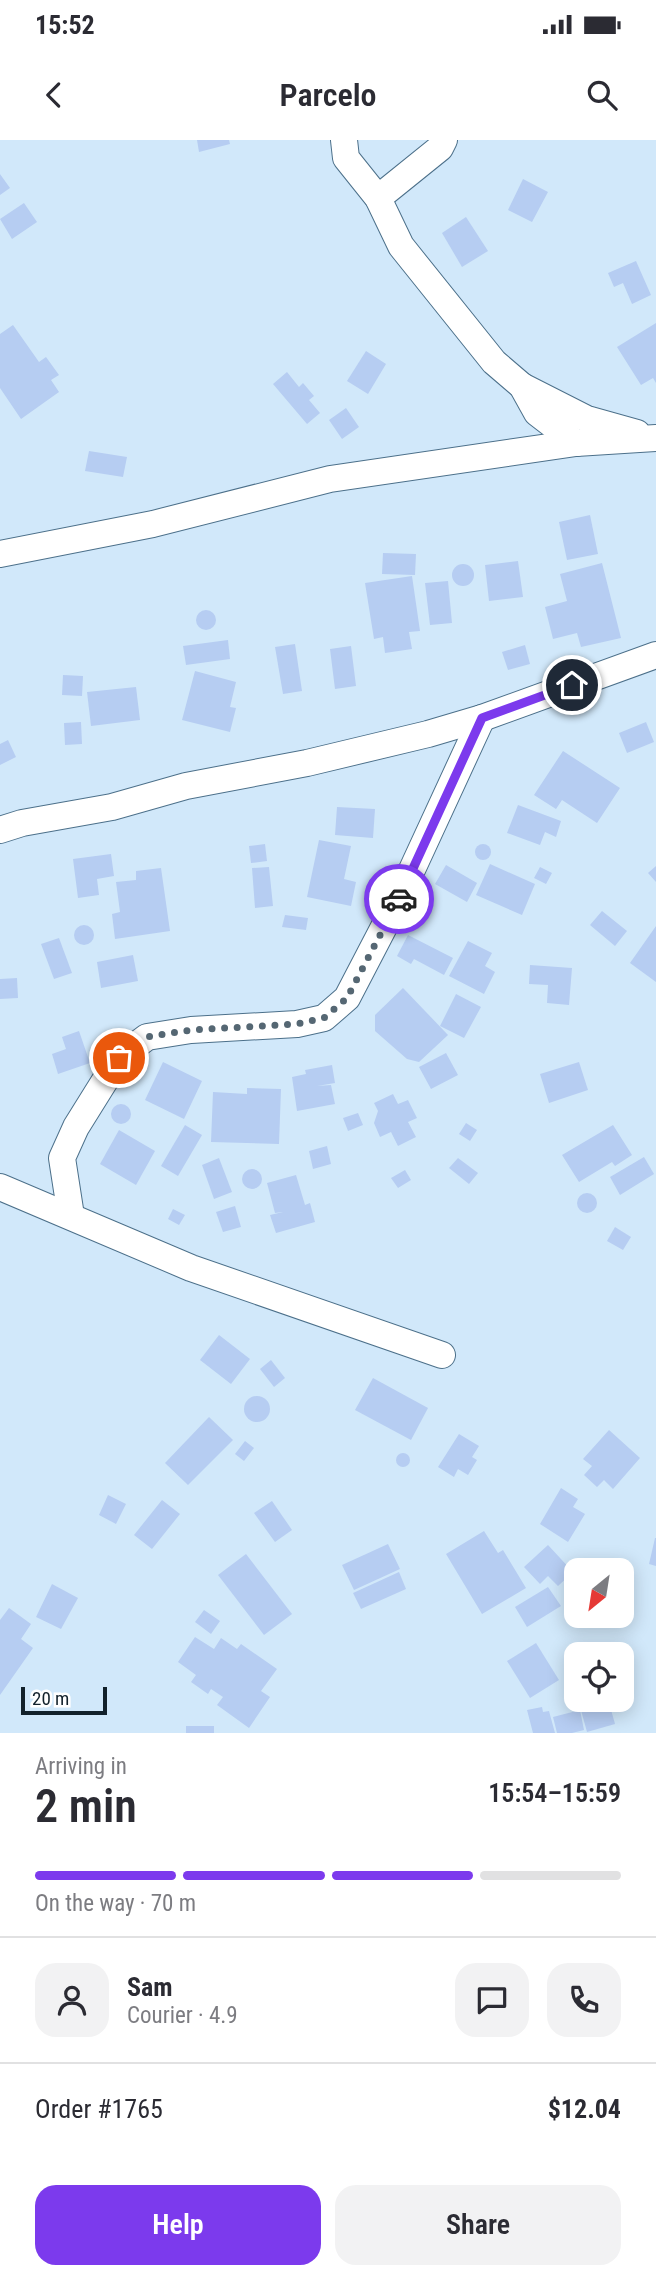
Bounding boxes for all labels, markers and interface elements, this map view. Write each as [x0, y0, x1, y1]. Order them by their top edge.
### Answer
text: 15:52 [35, 10, 95, 40]
icon: back [35, 76, 73, 114]
text: Parcelo [280, 76, 376, 114]
icon: search [583, 76, 621, 114]
pin [542, 655, 602, 715]
icon: home [553, 666, 591, 704]
courier [364, 864, 434, 934]
icon: car [380, 880, 418, 918]
pin [89, 1028, 149, 1088]
icon: bag [100, 1039, 138, 1077]
north arrow [564, 1558, 634, 1628]
map controls [564, 1558, 634, 1712]
button: locate [564, 1642, 634, 1712]
scale bar [21, 1684, 107, 1716]
text: 20 m [32, 1687, 69, 1710]
text: Arriving in [35, 1753, 127, 1780]
text: 15:54–15:59 [488, 1778, 621, 1808]
text: 2 min [35, 1779, 137, 1833]
text: On the way · 70 m [35, 1890, 196, 1917]
button: person [35, 1963, 109, 2037]
button: chat [455, 1963, 529, 2037]
button: phone [547, 1963, 621, 2037]
text: Sam [127, 1972, 173, 2002]
text: Courier · 4.9 [127, 2002, 238, 2029]
text: Order #1765 [35, 2094, 163, 2124]
text: $12.04 [548, 2094, 621, 2124]
button: Help [35, 2185, 321, 2265]
button: Share [335, 2185, 621, 2265]

